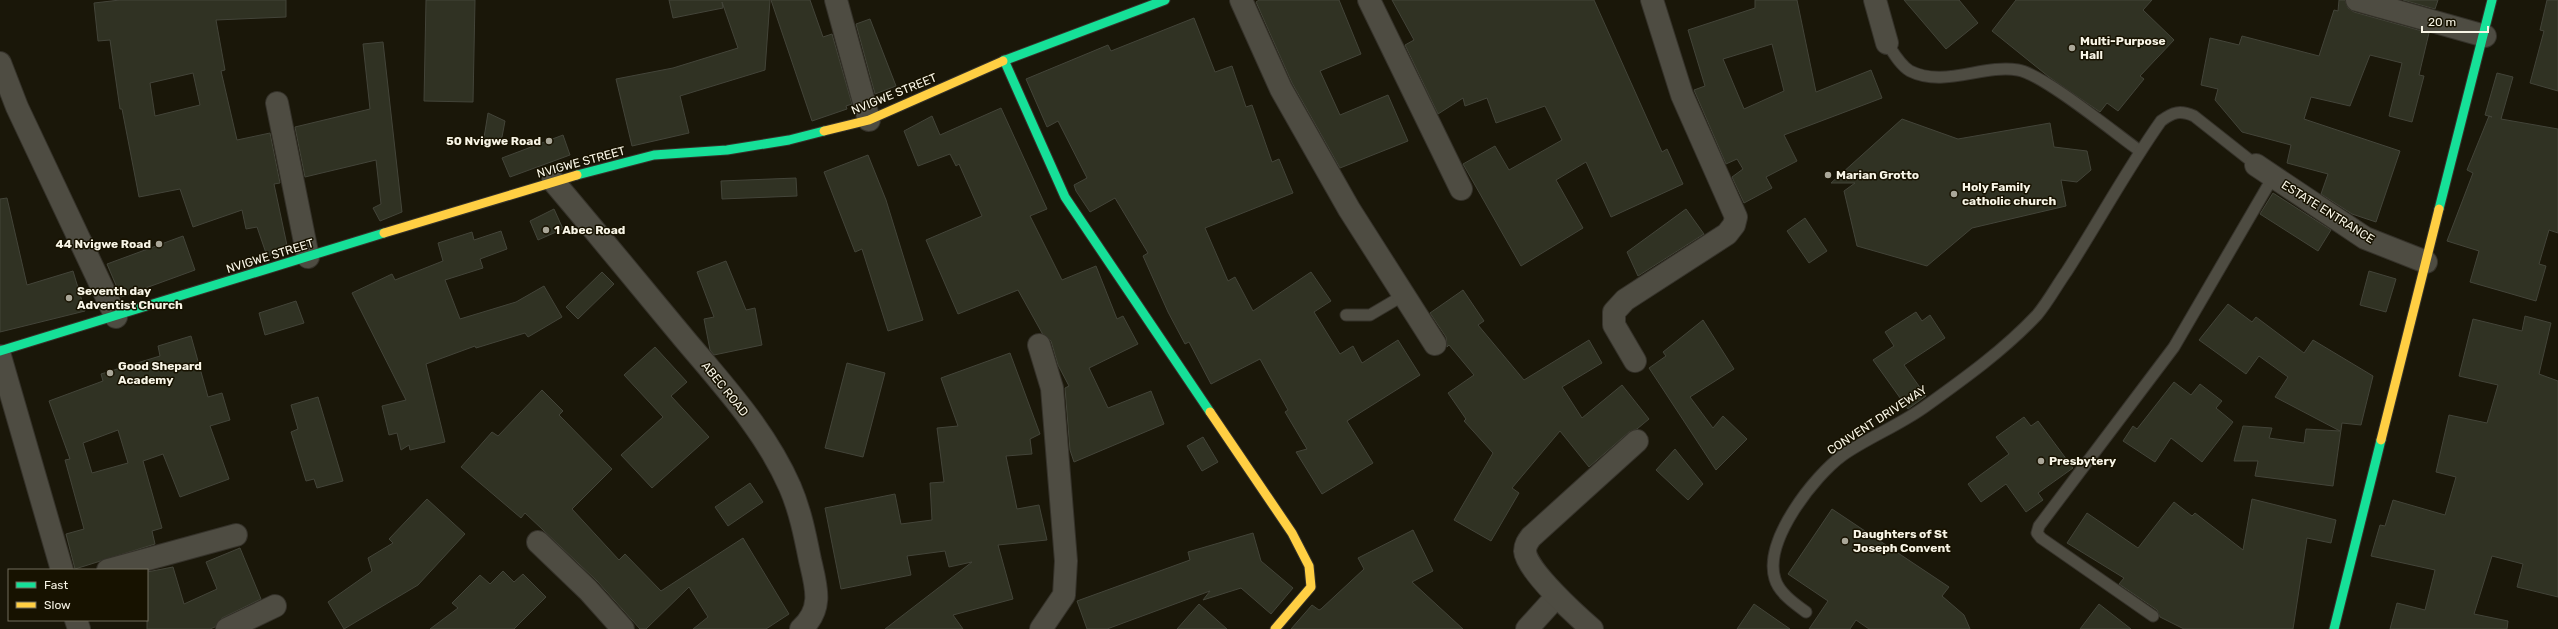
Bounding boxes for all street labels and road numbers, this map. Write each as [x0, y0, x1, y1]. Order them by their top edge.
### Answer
street label: NVIGWE STREET [849, 70, 939, 118]
street label: NVIGWE STREET [535, 143, 627, 181]
street label: ESTATE ENTRANCE [2279, 178, 2377, 246]
street label: NVIGWE STREET [224, 236, 316, 276]
street label: ABEC ROAD [699, 359, 751, 419]
street label: CONVENT DRIVEWAY [1824, 382, 1930, 458]

